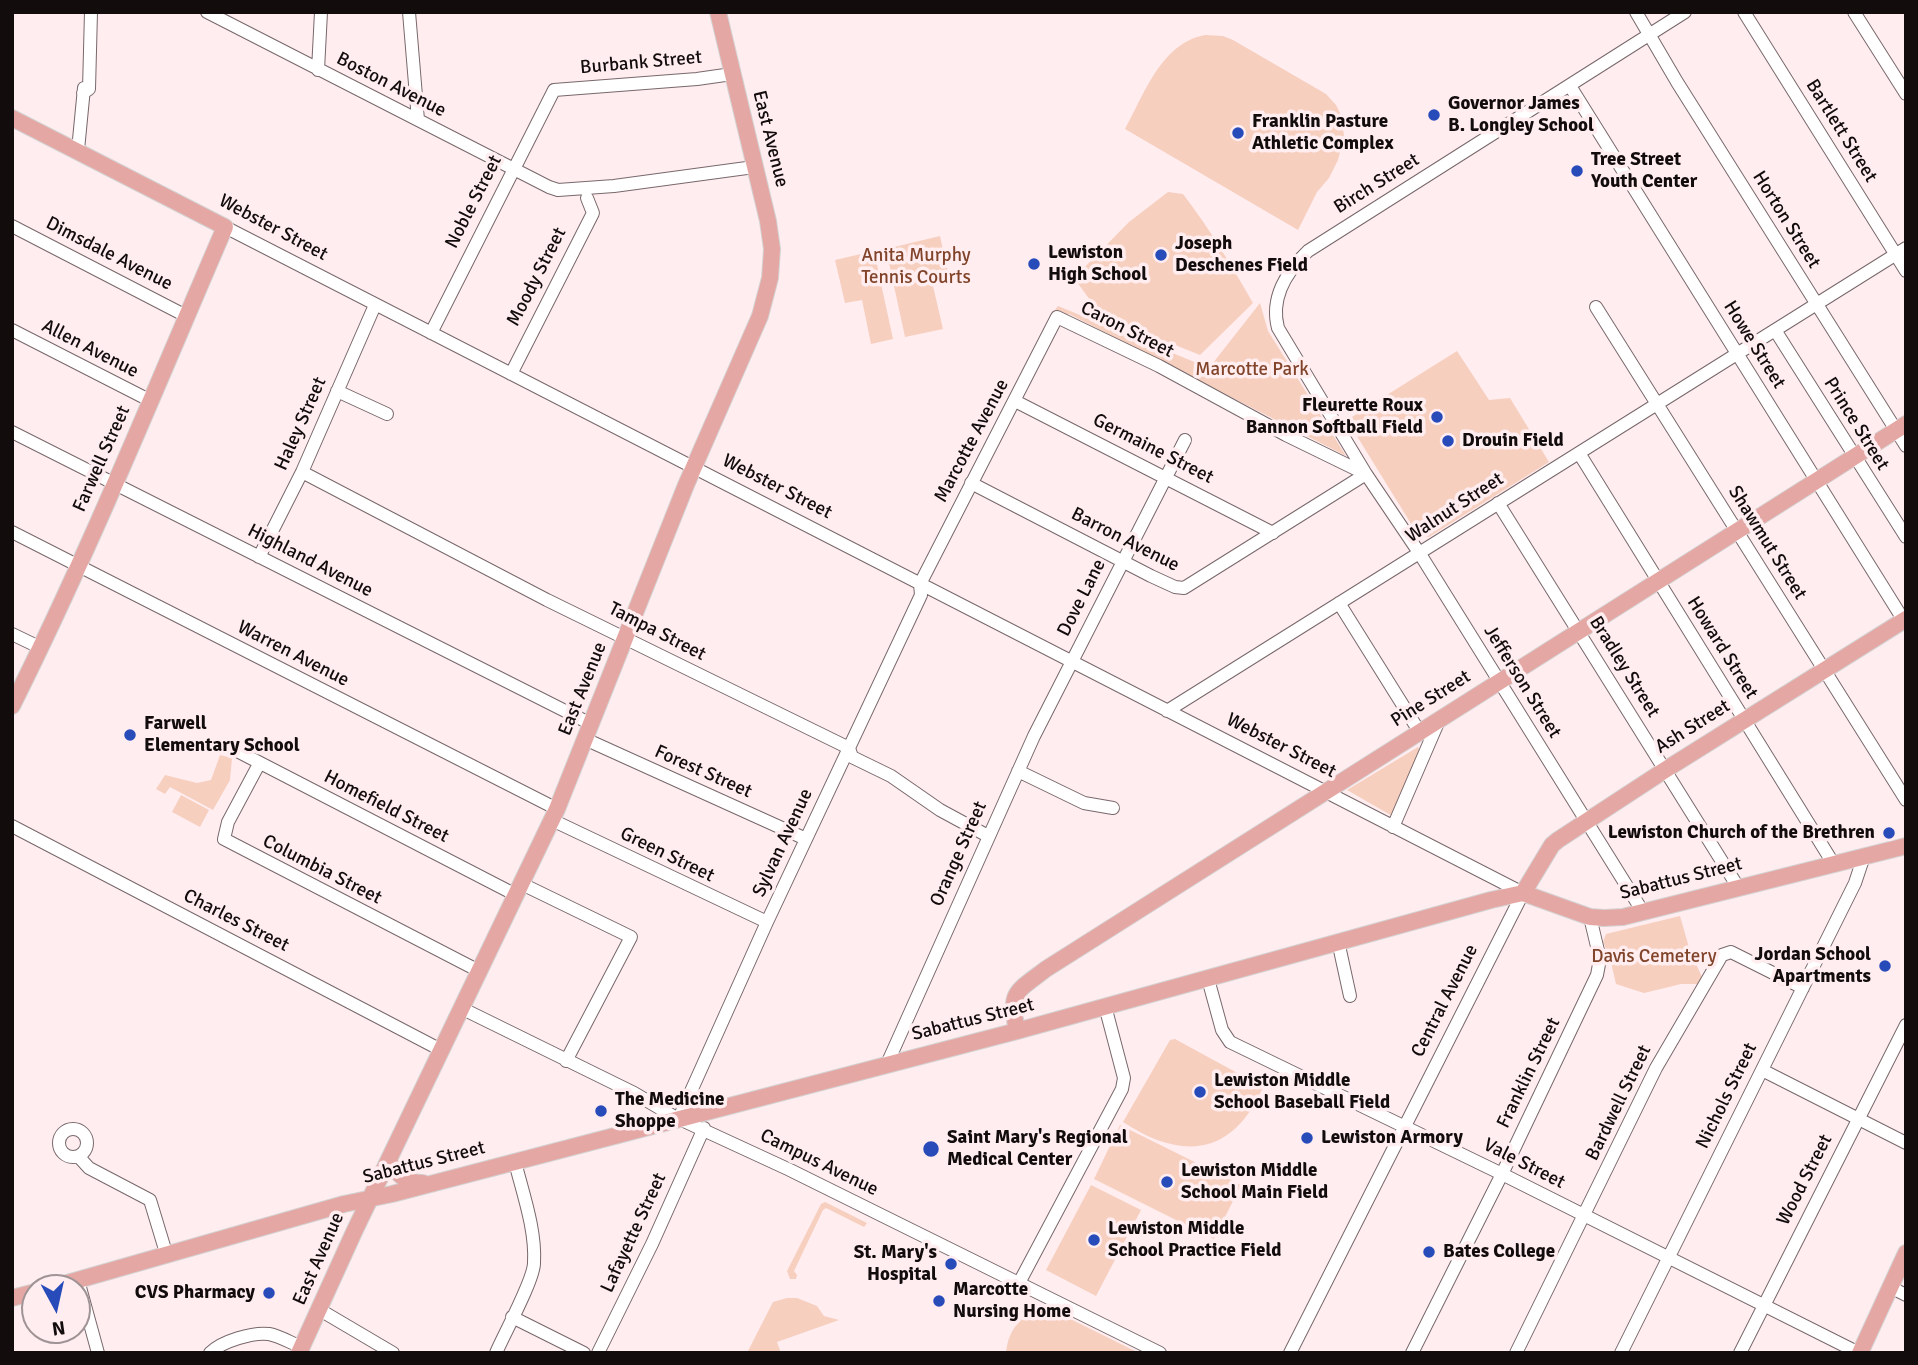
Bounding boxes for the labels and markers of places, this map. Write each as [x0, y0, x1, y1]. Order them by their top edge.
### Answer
place label: Governor James B. Longley School [1448, 93, 1594, 137]
marker: Governor James B. Longley School [1426, 107, 1442, 123]
place label: Franklin Pasture Athletic Complex [1252, 111, 1394, 155]
marker: Franklin Pasture Athletic Complex [1230, 125, 1246, 141]
place label: Tree Street Youth Center [1591, 149, 1697, 193]
marker: Tree Street Youth Center [1569, 163, 1585, 179]
place label: Joseph Deschenes Field [1175, 233, 1308, 277]
place label: Lewiston High School [1048, 242, 1147, 286]
marker: Joseph Deschenes Field [1153, 247, 1169, 263]
marker: Lewiston High School [1026, 256, 1042, 272]
place label: Fleurette Roux Bannon Softball Field [1246, 395, 1423, 439]
marker: Fleurette Roux Bannon Softball Field [1429, 409, 1445, 425]
place label: Drouin Field [1462, 430, 1564, 452]
marker: Drouin Field [1440, 433, 1456, 449]
place label: Farwell Elementary School [144, 713, 300, 757]
marker: Farwell Elementary School [122, 727, 138, 743]
place label: Lewiston Church of the Brethren [1608, 822, 1875, 844]
marker: Lewiston Church of the Brethren [1881, 825, 1897, 841]
place label: Jordan School Apartments [1755, 944, 1871, 988]
marker: Jordan School Apartments [1877, 958, 1893, 974]
place label: Lewiston Middle School Baseball Field [1214, 1070, 1390, 1114]
marker: Lewiston Middle School Baseball Field [1192, 1084, 1208, 1100]
place label: The Medicine Shoppe [615, 1089, 724, 1133]
marker: The Medicine Shoppe [593, 1103, 609, 1119]
place label: Saint Mary's Regional Medical Center [947, 1127, 1128, 1171]
place label: Lewiston Armory [1321, 1127, 1463, 1149]
marker: Lewiston Armory [1299, 1130, 1315, 1146]
marker: Saint Mary's Regional Medical Center [921, 1139, 941, 1159]
place label: Lewiston Middle School Main Field [1181, 1160, 1328, 1204]
marker: Lewiston Middle School Main Field [1159, 1174, 1175, 1190]
place label: Lewiston Middle School Practice Field [1108, 1218, 1281, 1262]
marker: Lewiston Middle School Practice Field [1086, 1232, 1102, 1248]
place label: Bates College [1443, 1241, 1555, 1263]
place label: St. Mary's Hospital [854, 1242, 937, 1286]
marker: Bates College [1421, 1244, 1437, 1260]
marker: St. Mary's Hospital [943, 1256, 959, 1272]
place label: Marcotte Nursing Home [953, 1279, 1071, 1323]
place label: CVS Pharmacy [135, 1282, 255, 1304]
marker: CVS Pharmacy [261, 1285, 277, 1301]
marker: Marcotte Nursing Home [931, 1293, 947, 1309]

